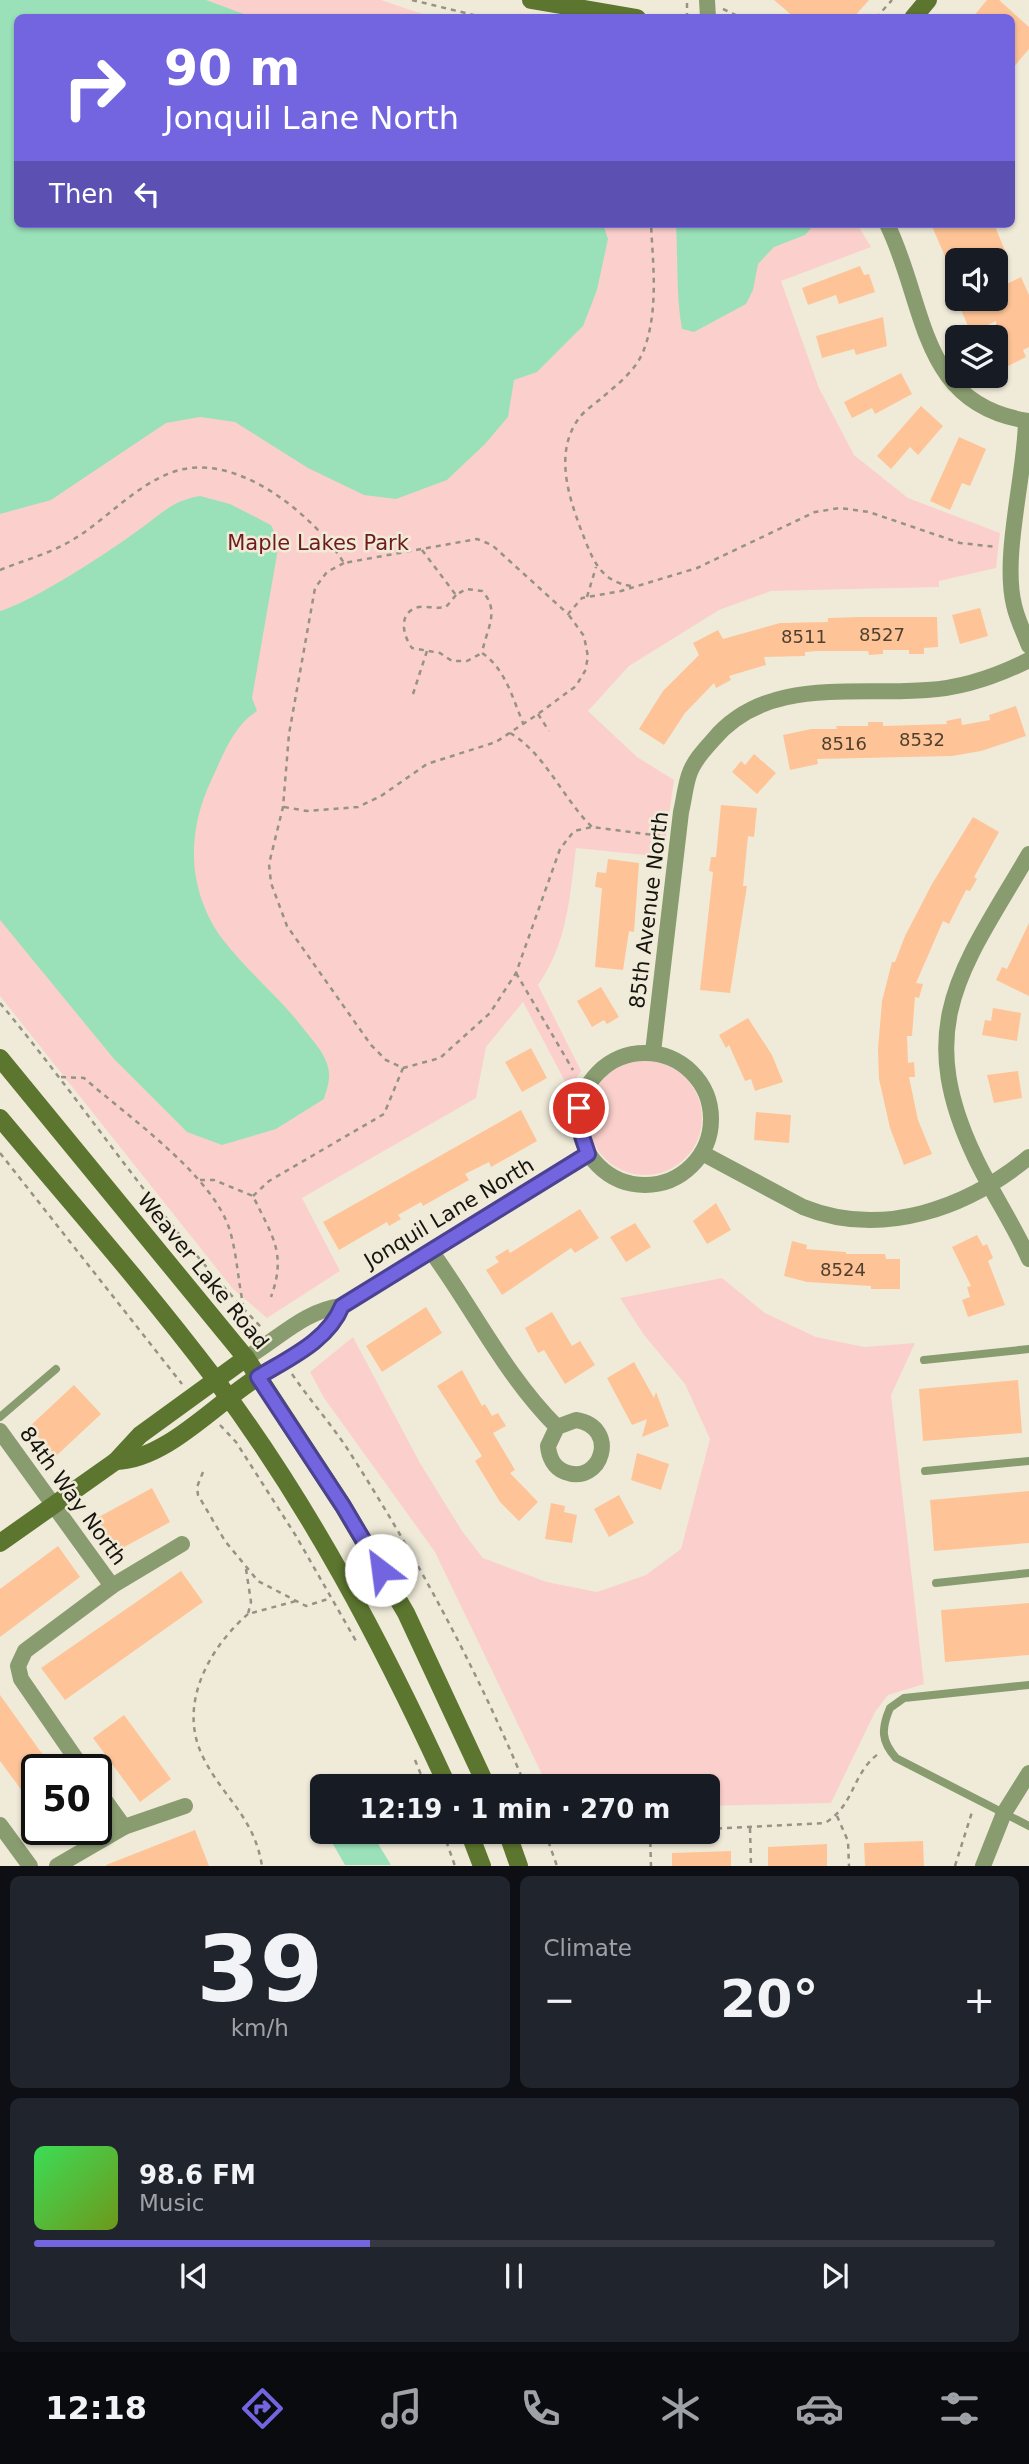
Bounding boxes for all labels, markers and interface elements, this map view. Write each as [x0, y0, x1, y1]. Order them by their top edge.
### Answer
text: 90 m [164, 40, 300, 97]
icon: right [49, 42, 140, 133]
text: Jonquil Lane North [164, 99, 459, 137]
icon: left [128, 175, 166, 213]
text: Then [49, 179, 114, 209]
map controls [945, 248, 1008, 388]
button: sound [945, 248, 1008, 311]
button: layers [945, 325, 1008, 388]
park label: Maple Lakes Park [227, 531, 410, 555]
house number: 8527 [859, 624, 905, 645]
house number: 8511 [781, 626, 827, 647]
house number: 8532 [899, 729, 945, 750]
house number: 8516 [821, 733, 867, 754]
street label: 85th Avenue North [625, 810, 673, 1010]
pin [549, 1078, 609, 1138]
icon: arrive [560, 1089, 598, 1127]
street label: Jonquil Lane North [358, 1153, 538, 1274]
street label: Weaver Lake Road [133, 1188, 273, 1354]
house number: 8524 [820, 1259, 866, 1280]
street label: 84th Way North [15, 1422, 131, 1570]
position arrow [344, 1533, 418, 1607]
speed limit sign: 50 [21, 1754, 112, 1845]
text: 12:19 · 1 min · 270 m [360, 1794, 670, 1824]
text: 39 [196, 1917, 323, 2022]
text: Climate [544, 1935, 632, 1961]
text: 20° [720, 1969, 818, 2029]
text: − [544, 1978, 575, 2022]
text: + [963, 1978, 995, 2022]
text: km/h [231, 2015, 289, 2041]
text: 98.6 FM [139, 2160, 256, 2190]
text: Music [139, 2190, 204, 2216]
icon: previous [175, 2257, 213, 2295]
icon: pause [495, 2257, 533, 2295]
icon: next [816, 2257, 854, 2295]
icon: directions [238, 2384, 287, 2433]
icon: music [377, 2384, 426, 2433]
icon: phone [516, 2384, 565, 2433]
icon: climate [656, 2384, 705, 2433]
icon: car [795, 2384, 844, 2433]
icon: filters [935, 2384, 984, 2433]
text: 12:18 [45, 2389, 147, 2427]

